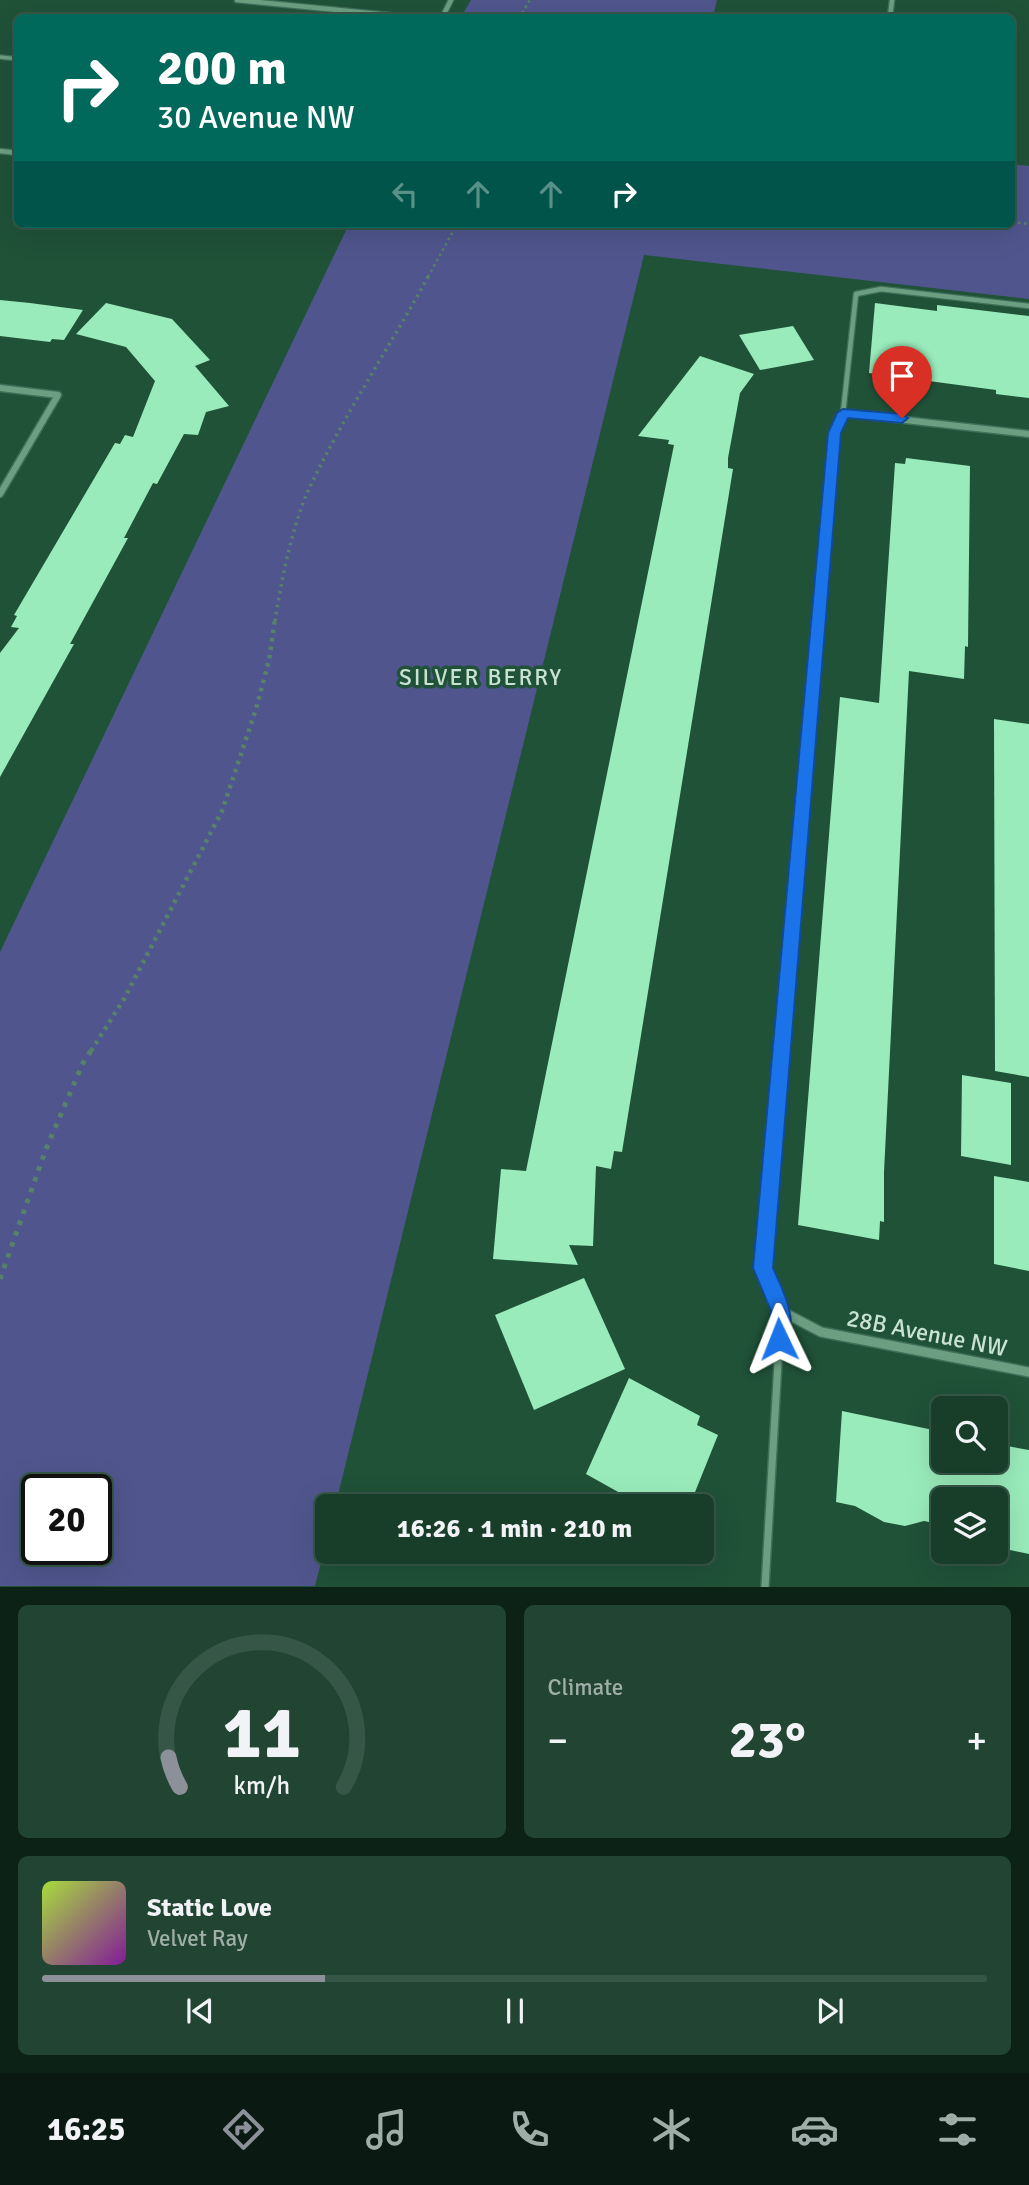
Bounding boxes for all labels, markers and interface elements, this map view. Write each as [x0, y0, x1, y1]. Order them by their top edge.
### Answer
text: 200 m [157, 38, 287, 98]
icon: right [42, 42, 133, 133]
text: 30 Avenue NW [157, 98, 355, 137]
icon: left [386, 175, 424, 213]
icon: ahead [459, 175, 497, 213]
icon: ahead [532, 175, 570, 213]
icon: right [605, 175, 643, 213]
pin [872, 346, 932, 418]
icon: arrive [883, 357, 921, 395]
district label: SILVER BERRY [399, 663, 563, 692]
position arrow [742, 1302, 816, 1376]
street label: 28B Avenue NW [844, 1303, 1010, 1363]
map controls [931, 1396, 1008, 1564]
button: search [931, 1396, 1008, 1473]
speed limit sign: 20 [21, 1474, 112, 1565]
button: layers [931, 1487, 1008, 1564]
text: 16:26 · 1 min · 210 m [397, 1513, 632, 1545]
text: Climate [548, 1673, 623, 1702]
text: 11 [222, 1690, 301, 1779]
text: 23° [729, 1708, 806, 1772]
text: − [548, 1717, 568, 1764]
text: + [966, 1717, 987, 1764]
text: km/h [233, 1770, 290, 1801]
text: Static Love [147, 1892, 272, 1924]
text: Velvet Ray [147, 1924, 248, 1953]
icon: previous [181, 1992, 219, 2030]
icon: pause [496, 1992, 534, 2030]
icon: next [811, 1992, 849, 2030]
icon: directions [219, 2105, 268, 2154]
icon: music [362, 2105, 411, 2154]
icon: phone [505, 2105, 554, 2154]
icon: climate [647, 2105, 696, 2154]
icon: car [790, 2105, 839, 2154]
icon: filters [933, 2105, 982, 2154]
text: 16:25 [47, 2110, 125, 2149]

